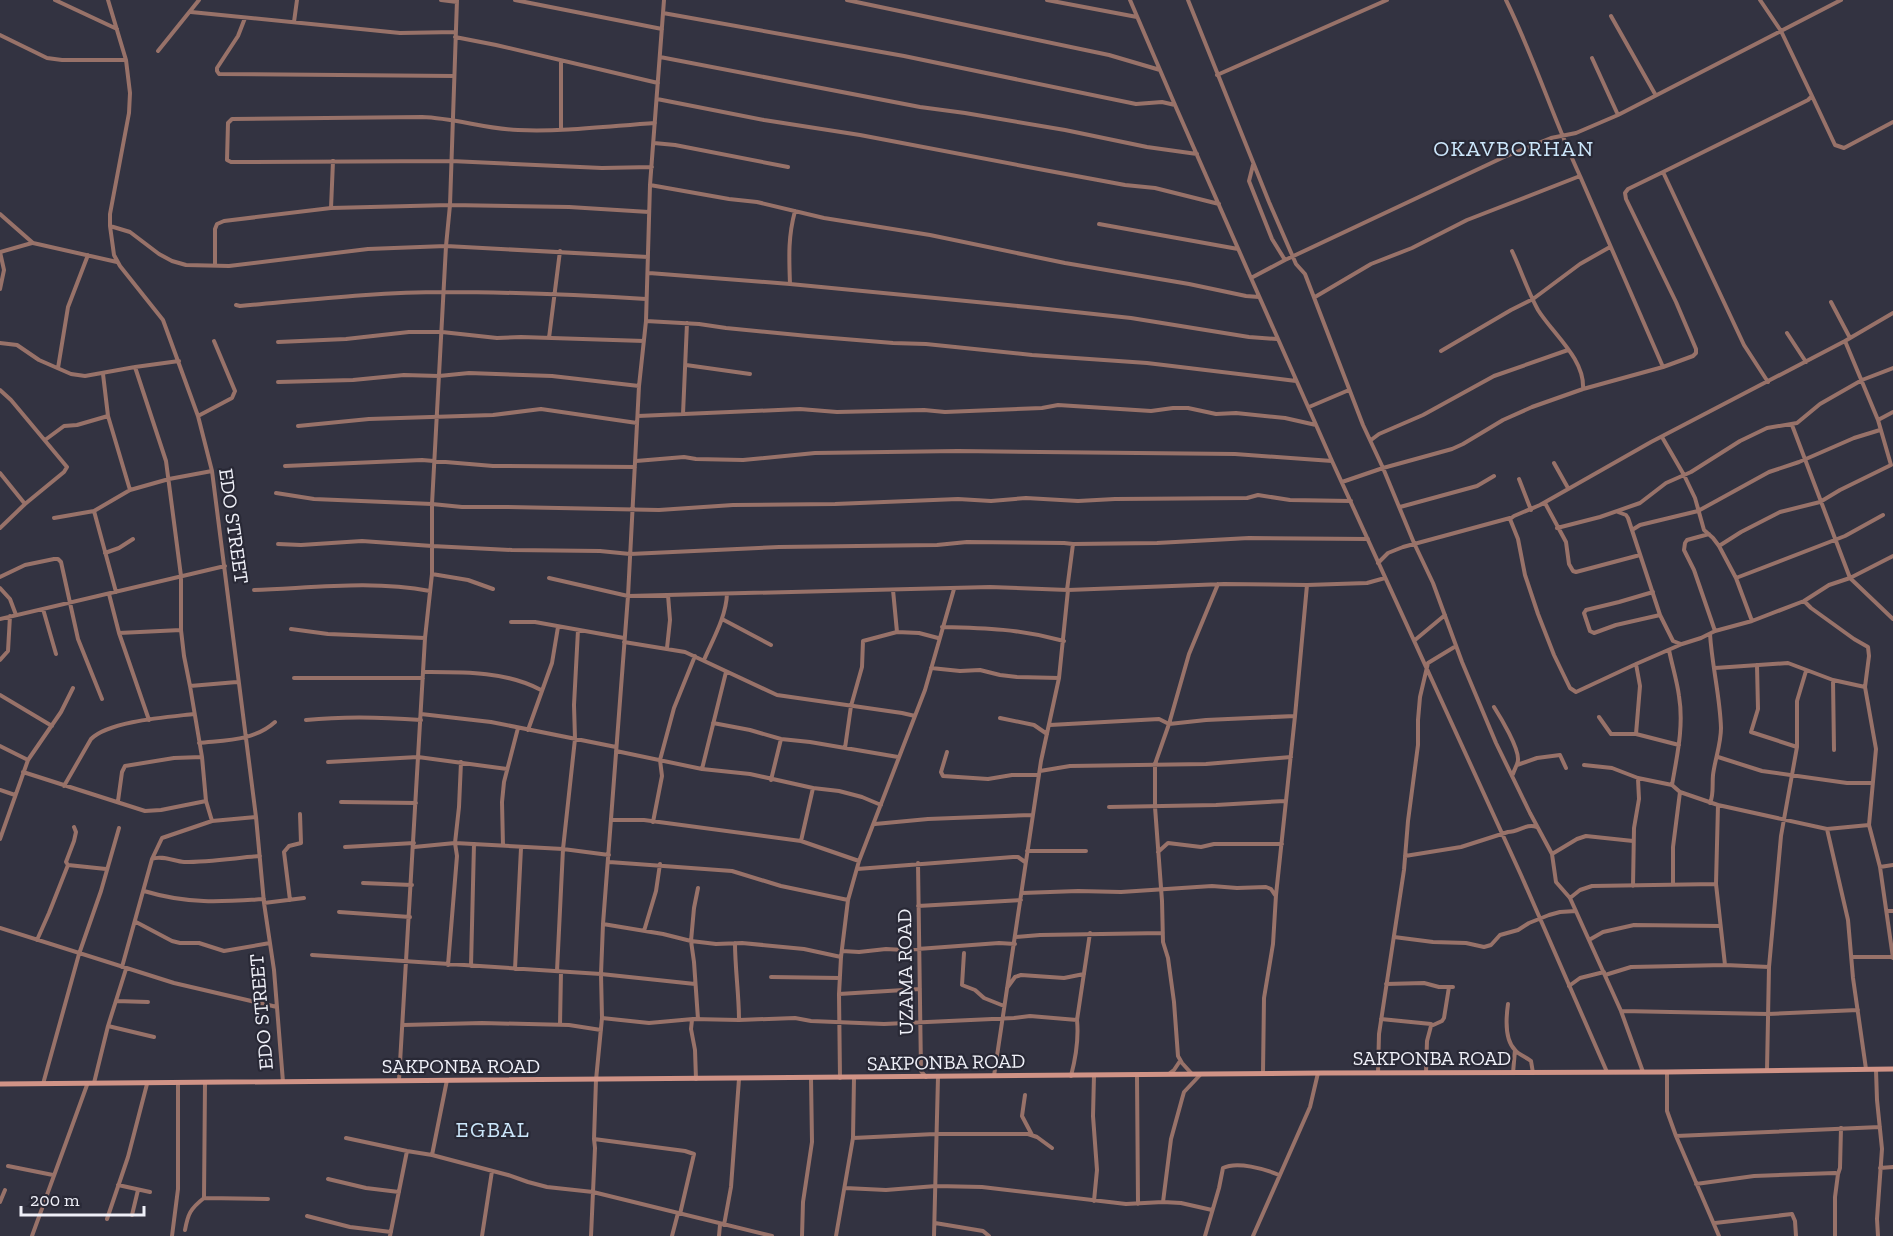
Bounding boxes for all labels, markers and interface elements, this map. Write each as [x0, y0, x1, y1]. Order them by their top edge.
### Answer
district label: OKAVBORHAN [1433, 135, 1595, 162]
street label: EDO STREET [214, 467, 254, 585]
street label: UZAMA ROAD [892, 909, 918, 1035]
street label: EDO STREET [244, 953, 278, 1071]
street label: SAKPONBA ROAD [1353, 1046, 1511, 1070]
street label: SAKPONBA ROAD [867, 1049, 1025, 1075]
street label: SAKPONBA ROAD [382, 1054, 540, 1078]
district label: EGBAL [456, 1116, 530, 1143]
scale bar [21, 1179, 144, 1217]
text: 200 m [30, 1189, 80, 1211]

